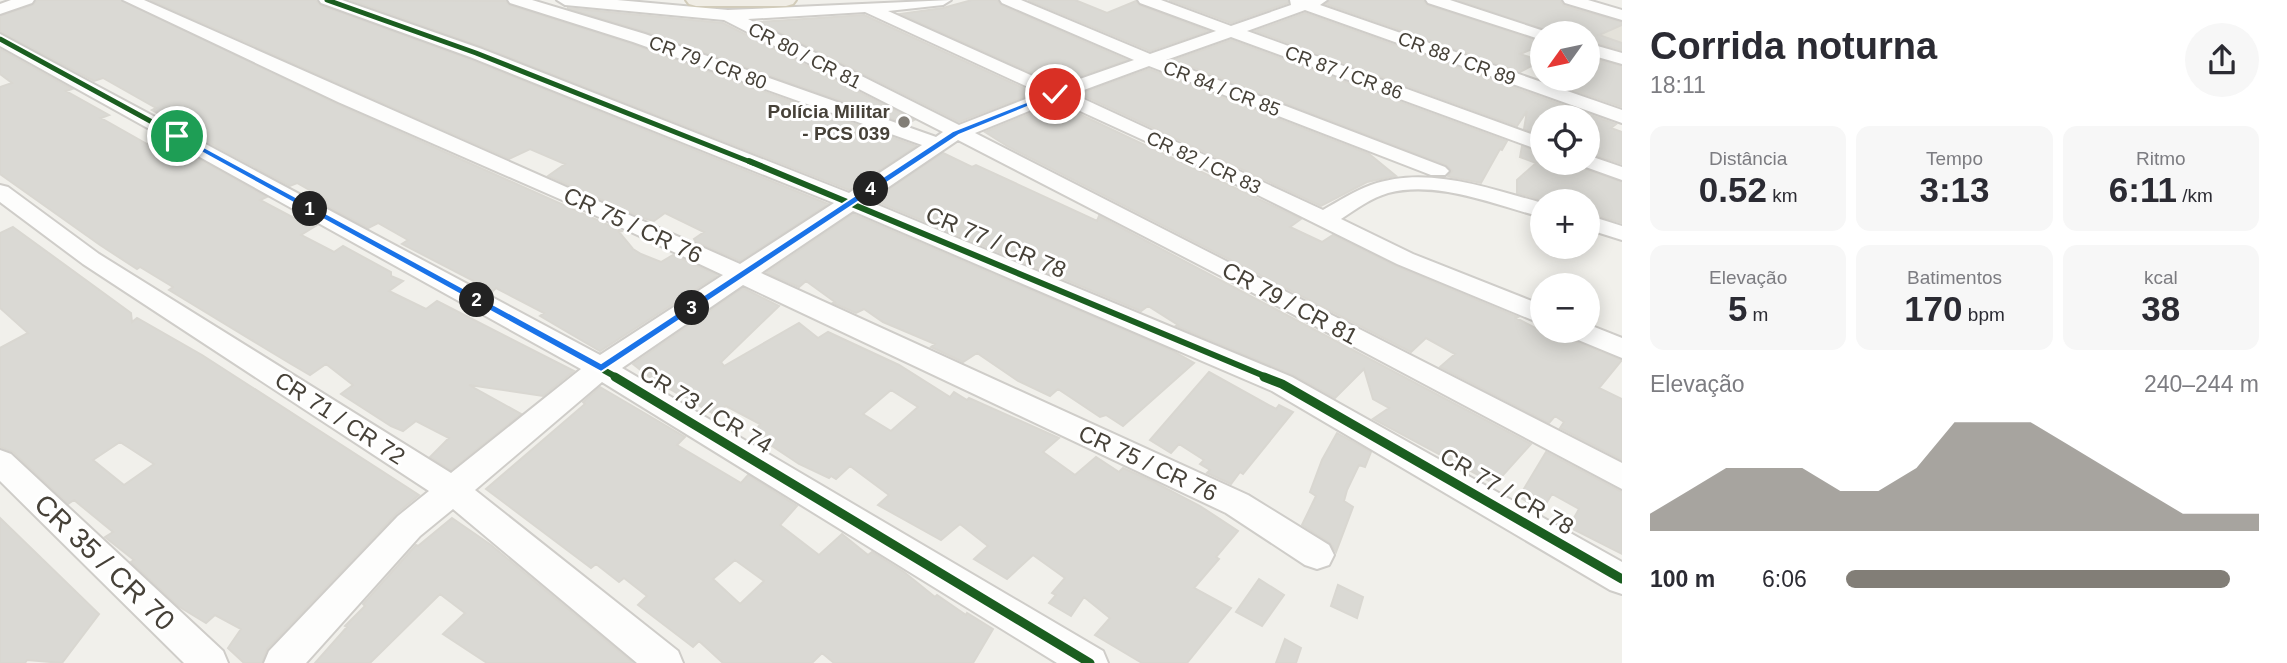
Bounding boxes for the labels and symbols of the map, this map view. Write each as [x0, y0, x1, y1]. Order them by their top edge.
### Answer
street label: CR 80 / CR 81 [745, 18, 865, 93]
north arrow [1530, 21, 1600, 91]
street label: CR 88 / CR 89 [1395, 27, 1518, 89]
street label: CR 79 / CR 80 [646, 31, 769, 93]
street label: CR 87 / CR 86 [1282, 41, 1405, 103]
street label: CR 84 / CR 85 [1160, 57, 1283, 120]
pin [1025, 64, 1085, 124]
place label: Polícia Militar - PCS 039 [768, 101, 891, 144]
pin [147, 106, 207, 166]
marker: Polícia Militar - PCS 039 [896, 114, 912, 130]
street label: CR 82 / CR 83 [1143, 127, 1264, 198]
pin: 4 [854, 172, 888, 206]
street label: CR 75 / CR 76 [560, 182, 706, 268]
pin: 1 [292, 192, 328, 227]
street label: CR 77 / CR 78 [922, 201, 1070, 283]
street label: CR 79 / CR 81 [1218, 256, 1362, 350]
pin: 2 [460, 282, 494, 318]
pin: 3 [674, 290, 710, 326]
street label: CR 73 / CR 74 [635, 359, 777, 459]
street label: CR 71 / CR 72 [270, 366, 410, 470]
street label: CR 75 / CR 76 [1075, 420, 1221, 506]
street label: CR 77 / CR 78 [1436, 442, 1578, 540]
street label: CR 35 / CR 70 [28, 488, 181, 637]

